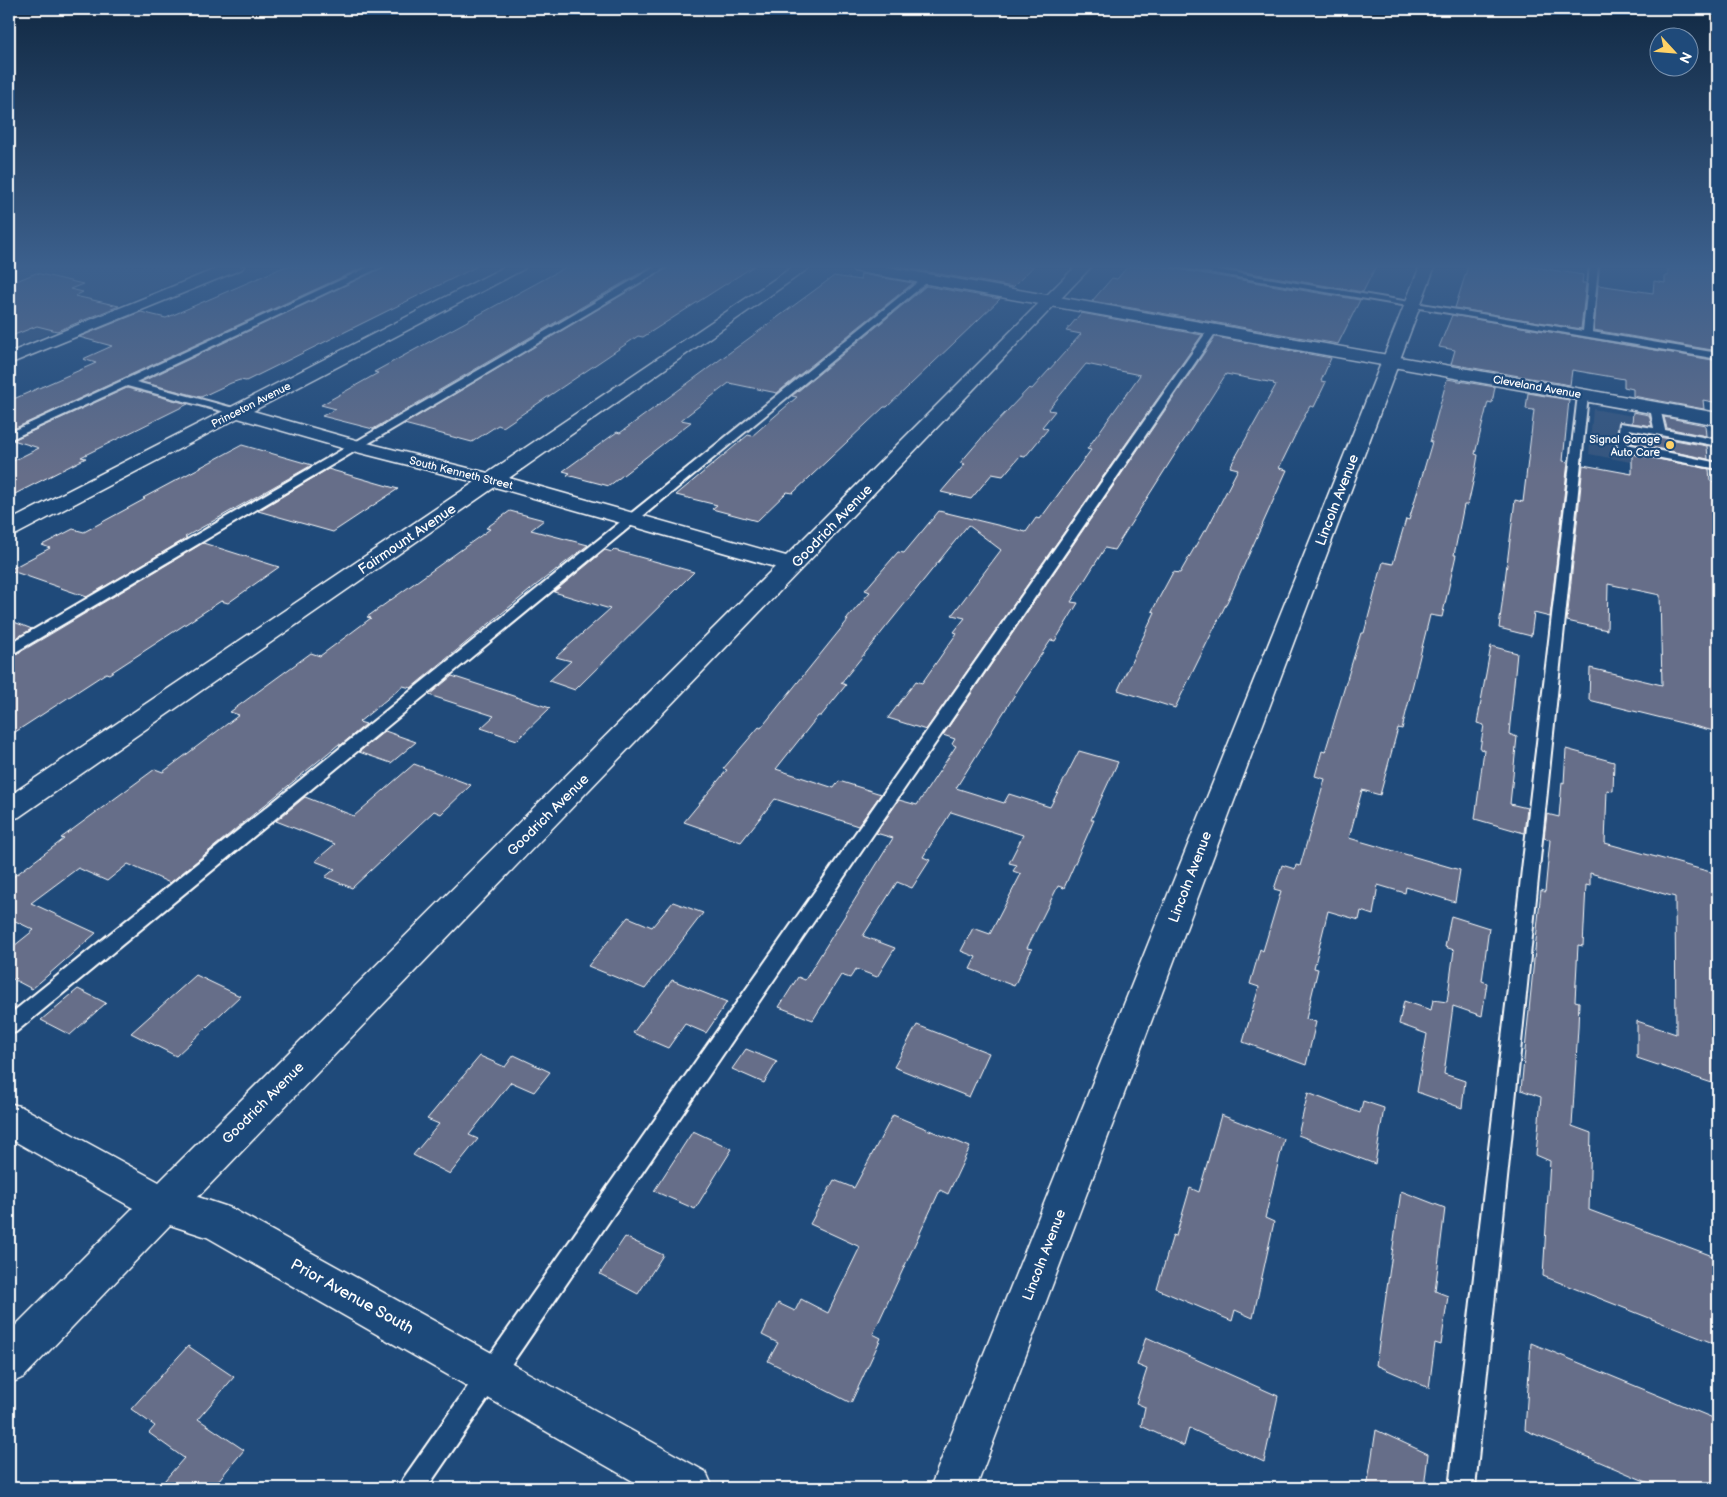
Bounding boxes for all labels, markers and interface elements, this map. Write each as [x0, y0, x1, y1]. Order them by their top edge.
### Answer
north arrow [1650, 28, 1700, 78]
text: N [1675, 49, 1695, 66]
street label: Cleveland Avenue [1492, 373, 1583, 401]
street label: Princeton Avenue [209, 379, 293, 431]
place label: Signal Garage Auto Care [1589, 433, 1660, 459]
marker: Signal Garage Auto Care [1664, 439, 1676, 451]
street label: Lincoln Avenue [1312, 452, 1362, 548]
street label: South Kenneth Street [408, 454, 515, 492]
street label: Goodrich Avenue [788, 481, 876, 571]
street label: Fairmount Avenue [355, 500, 459, 578]
street label: Goodrich Avenue [504, 771, 592, 859]
street label: Lincoln Avenue [1165, 829, 1215, 925]
street label: Goodrich Avenue [219, 1059, 307, 1147]
street label: Lincoln Avenue [1019, 1207, 1069, 1303]
street label: Prior Avenue South [287, 1255, 417, 1339]

